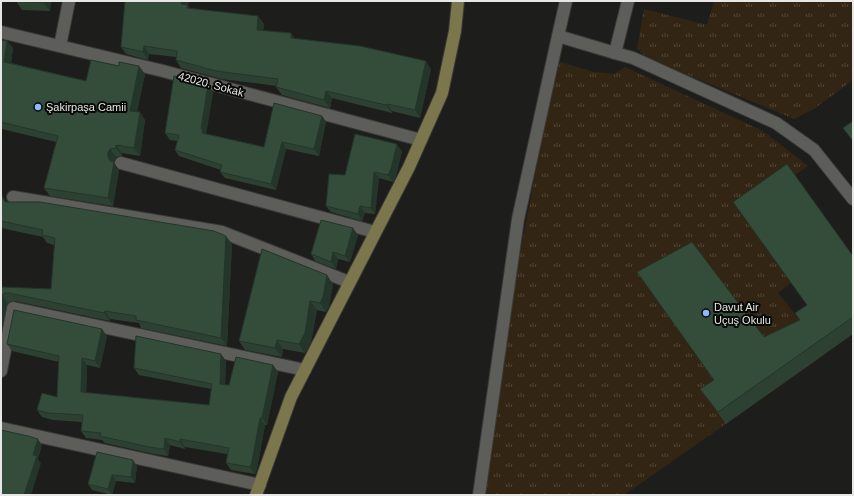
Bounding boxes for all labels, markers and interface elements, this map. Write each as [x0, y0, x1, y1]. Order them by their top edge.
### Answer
street label: 42020. Sokak [177, 69, 246, 99]
place label: Şakirpaşa Camii [46, 101, 126, 113]
marker: Şakirpaşa Camii [33, 102, 43, 112]
place label: Davut Air Uçuş Okulu [714, 301, 771, 326]
marker: Davut Air Uçuş Okulu [701, 308, 711, 318]

